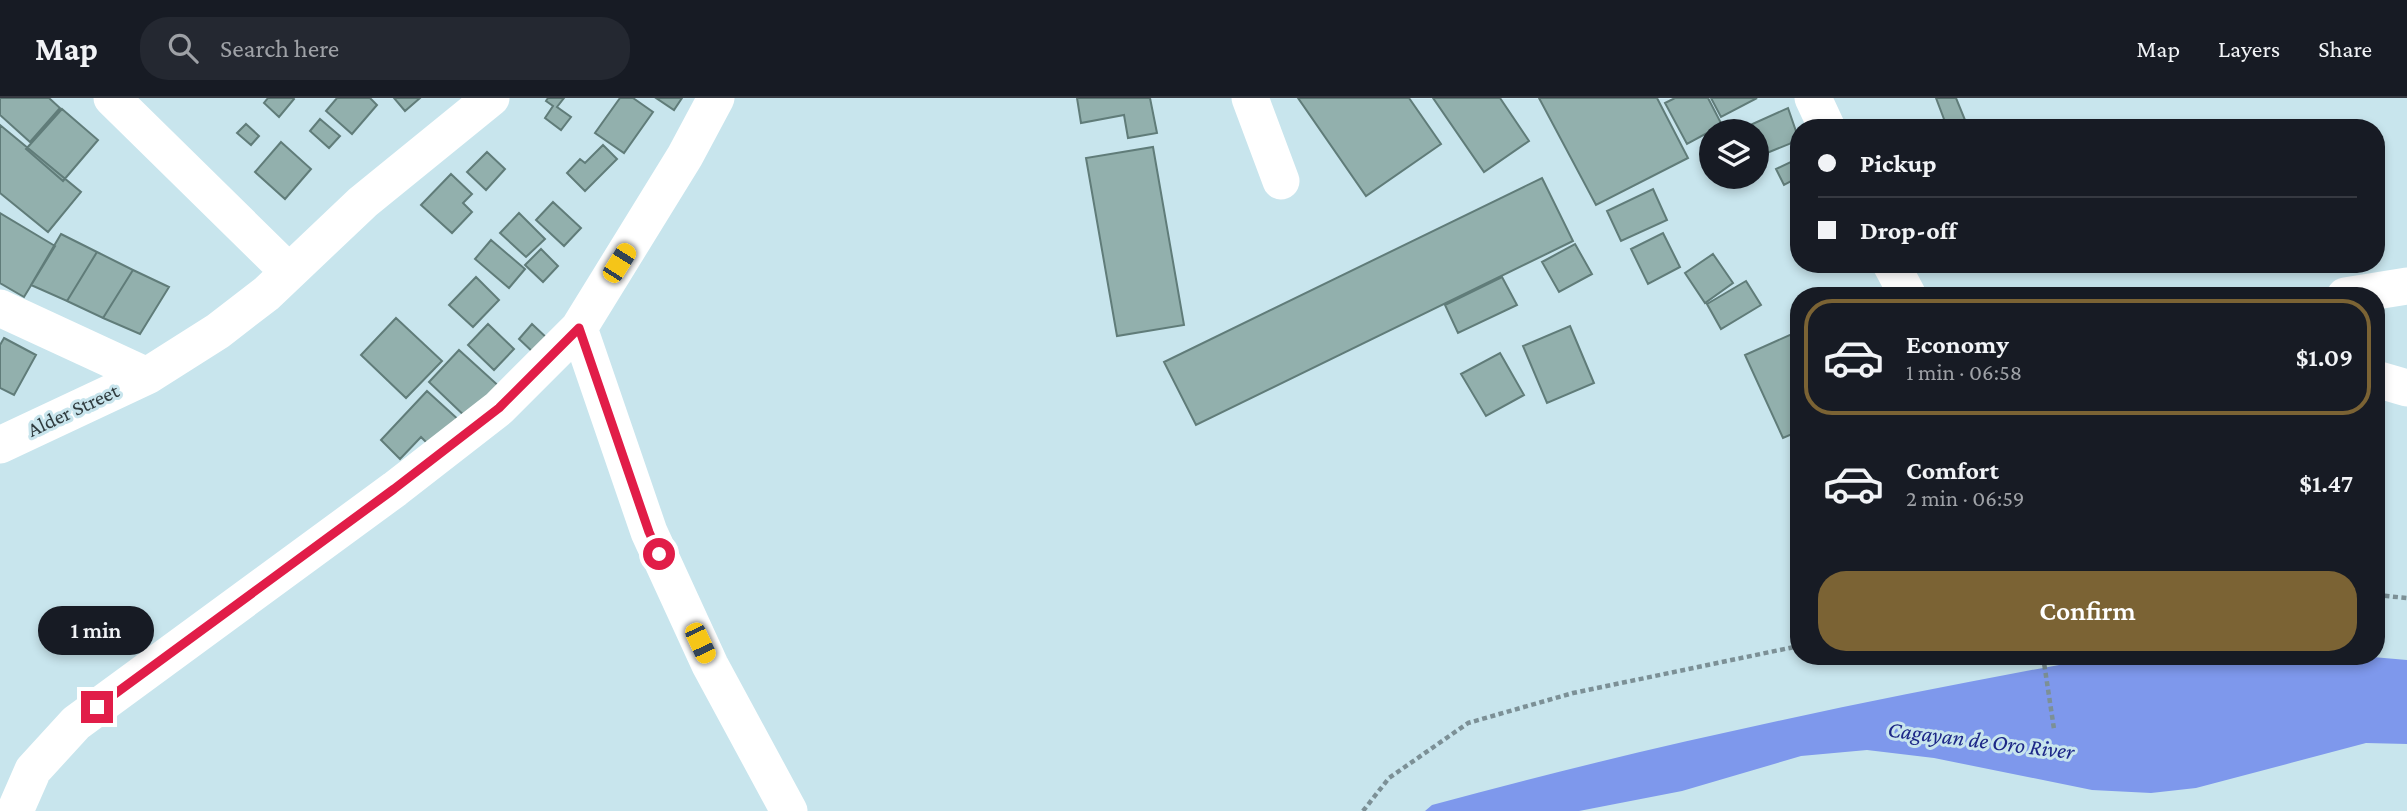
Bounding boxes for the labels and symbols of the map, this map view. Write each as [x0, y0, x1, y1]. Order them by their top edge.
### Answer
car [599, 240, 640, 286]
street label: Alder Street [23, 378, 124, 442]
route start [643, 538, 675, 570]
callout: 1 min [39, 606, 155, 654]
car [682, 620, 719, 666]
route end [81, 691, 113, 723]
water label: Cagayan de Oro River [1886, 716, 2077, 764]

